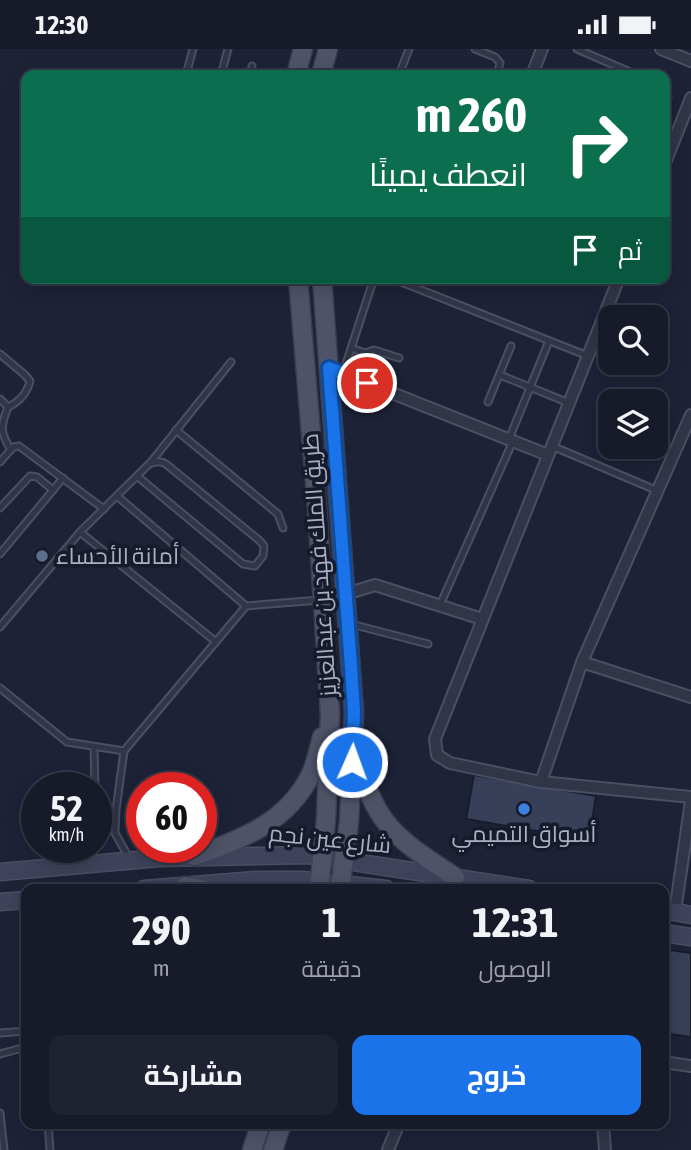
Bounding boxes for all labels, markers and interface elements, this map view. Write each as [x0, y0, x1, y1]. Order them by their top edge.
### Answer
text: 12:30 [35, 10, 89, 40]
text: 260 m [416, 86, 527, 142]
icon: right [551, 98, 642, 189]
text: انعطف يمينًا [369, 156, 527, 193]
icon: arrive [566, 231, 604, 269]
text: ثم [618, 236, 642, 266]
map controls [598, 305, 668, 459]
button: search [598, 305, 668, 375]
pin [337, 353, 397, 413]
icon: arrive [348, 364, 386, 402]
button: layers [598, 389, 668, 459]
street label: طريق الملك فهد بن عبدالعزيز [297, 432, 342, 700]
place label: أمانة الأحساء [56, 541, 179, 569]
marker: أمانة الأحساء [34, 548, 50, 564]
position arrow [315, 725, 389, 799]
speed limit sign: 60 [126, 772, 217, 863]
text: 52 [50, 788, 83, 828]
marker: أسواق التميمي [516, 801, 532, 817]
place label: أسواق التميمي [451, 819, 597, 852]
street label: شارع عين نجم [267, 820, 392, 861]
text: km/h [49, 824, 84, 845]
text: 1 [322, 898, 341, 946]
text: 12:31 [472, 898, 558, 946]
text: 290 [132, 906, 191, 954]
text: m [153, 955, 170, 981]
text: دقيقة [301, 956, 361, 982]
text: الوصول [479, 956, 552, 982]
button: مشاركة [49, 1035, 338, 1115]
button: خروج [352, 1035, 641, 1115]

